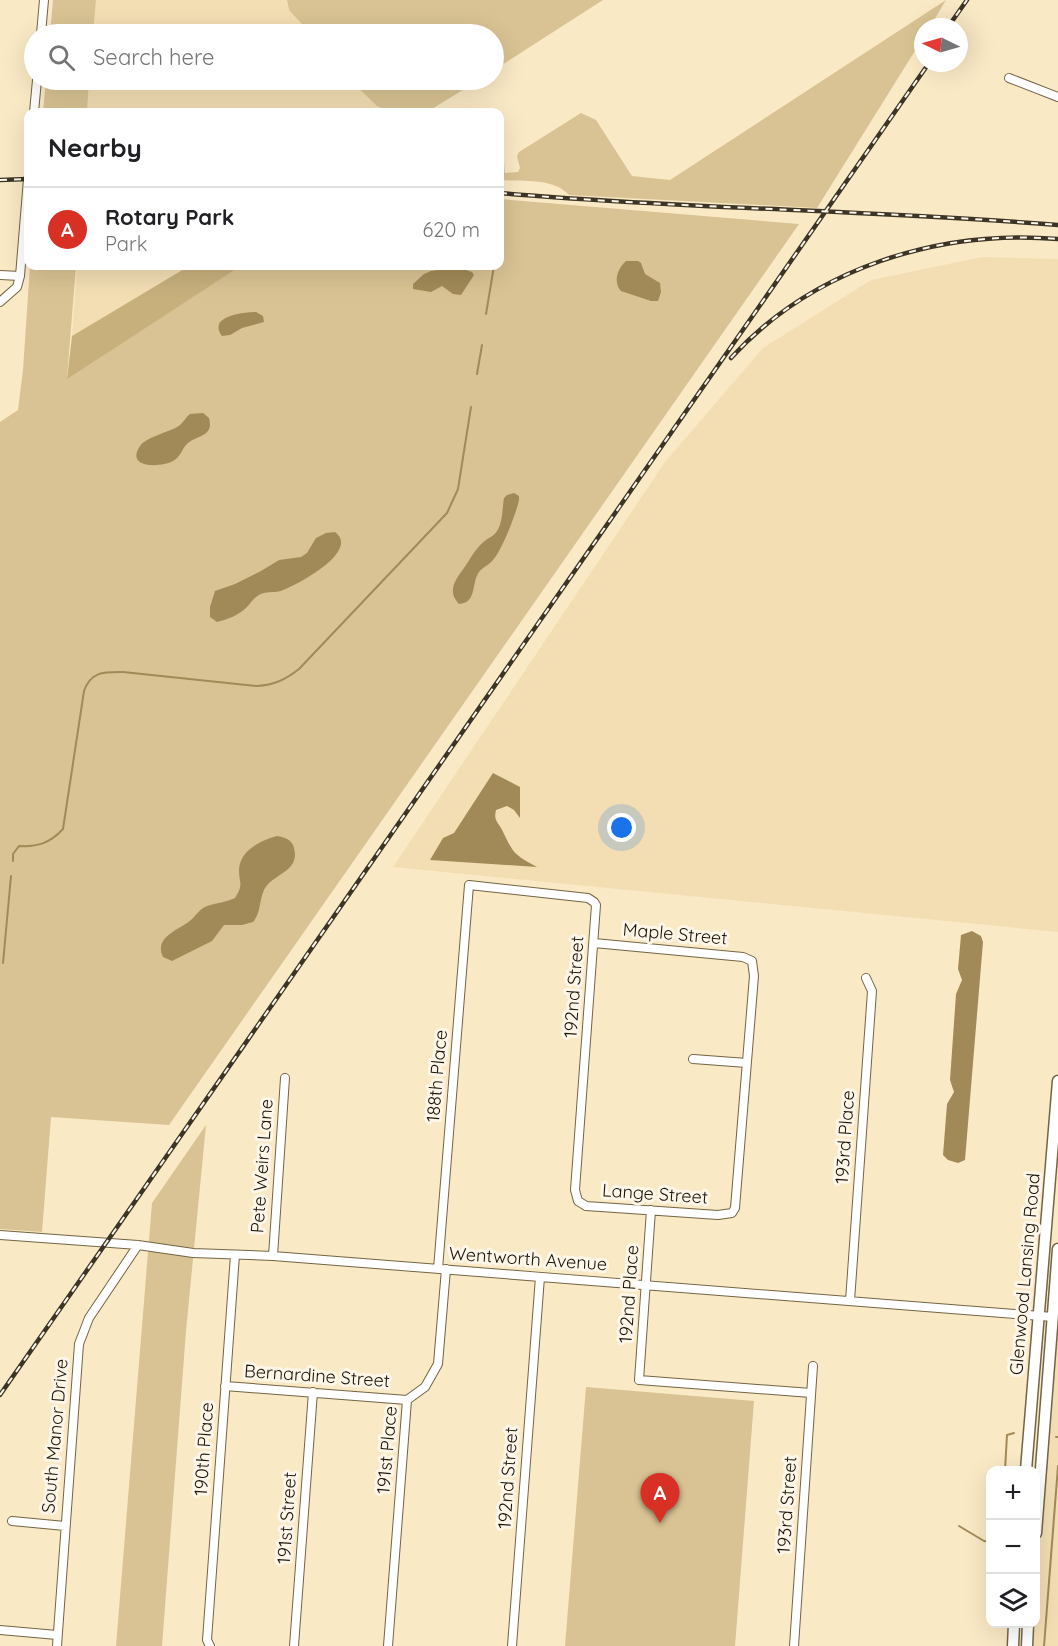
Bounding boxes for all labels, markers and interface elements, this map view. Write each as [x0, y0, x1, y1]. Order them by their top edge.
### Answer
north arrow [914, 18, 968, 72]
search box [24, 24, 504, 90]
icon: search [45, 41, 78, 74]
text: Search here [93, 43, 214, 71]
text: Nearby [48, 131, 142, 164]
text: Rotary Park [105, 203, 234, 231]
text: A [61, 217, 74, 242]
text: 620 m [423, 217, 480, 242]
text: Park [105, 231, 147, 256]
your location [607, 813, 636, 842]
street label: Maple Street [622, 917, 728, 950]
street label: 192nd Street [558, 935, 589, 1039]
street label: 188th Place [421, 1029, 452, 1123]
street label: 193rd Place [830, 1089, 859, 1185]
street label: Pete Weirs Lane [245, 1098, 278, 1234]
street label: Glenwood Lansing Road [1004, 1172, 1045, 1376]
street label: Lange Street [601, 1178, 709, 1209]
street label: Wentworth Avenue [448, 1241, 608, 1276]
street label: 192nd Place [614, 1244, 643, 1344]
street label: South Manor Drive [36, 1358, 73, 1514]
street label: Bernardine Street [243, 1359, 391, 1392]
street label: 190th Place [189, 1401, 218, 1497]
street label: 191st Place [371, 1405, 402, 1495]
street label: 192nd Street [492, 1426, 523, 1530]
street label: 193rd Street [772, 1455, 801, 1554]
map controls [986, 1466, 1040, 1628]
button: + [986, 1466, 1040, 1520]
street label: 191st Street [272, 1471, 301, 1565]
pin: A [640, 1474, 680, 1523]
button: − [986, 1520, 1040, 1574]
button: layers [986, 1574, 1040, 1628]

